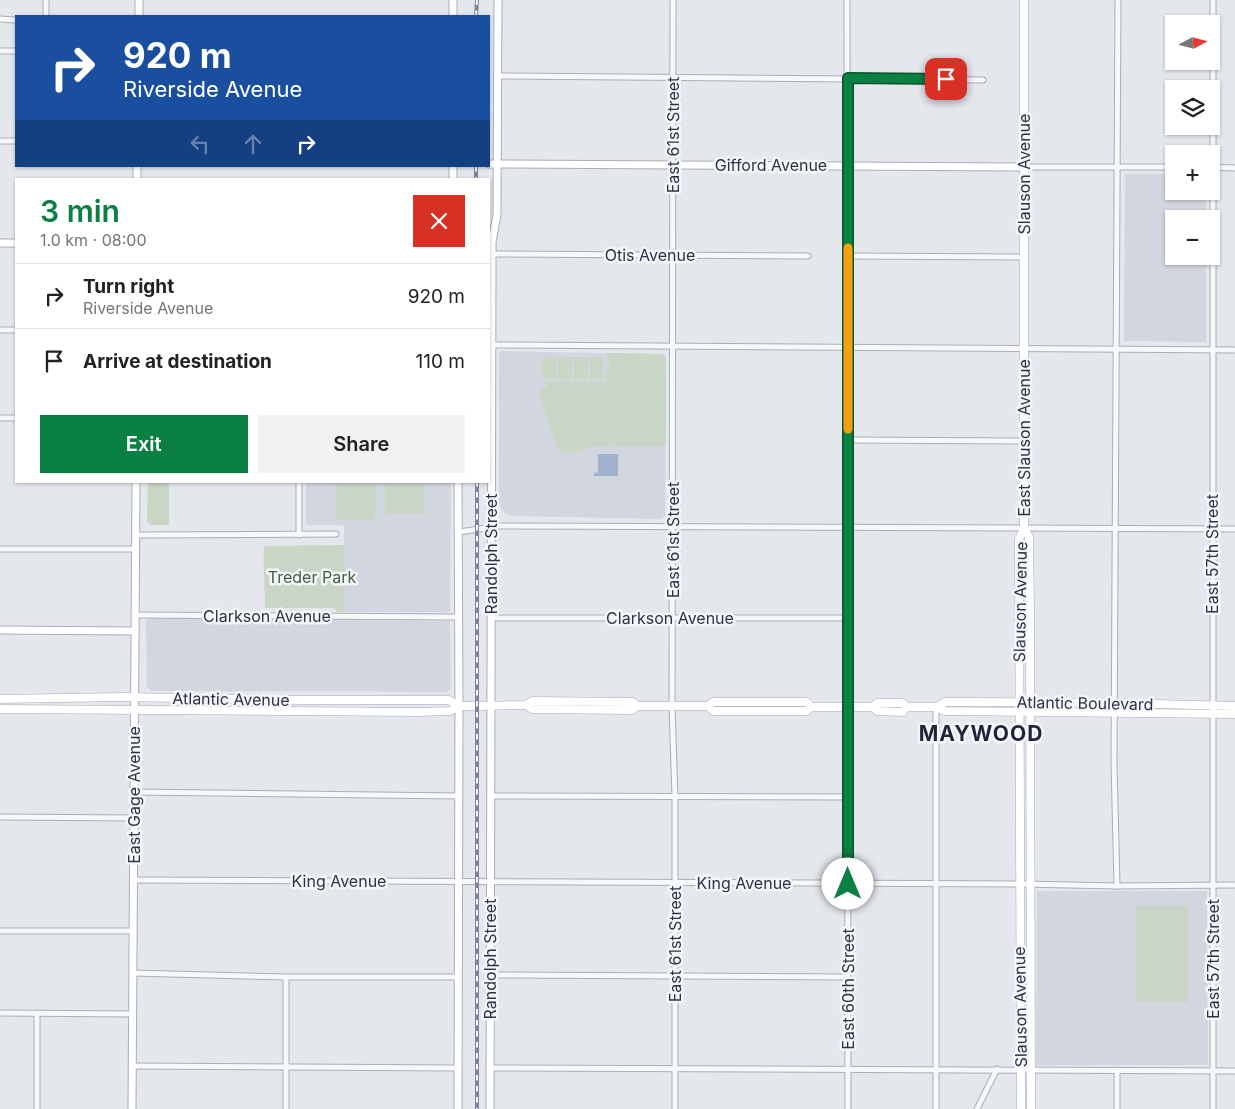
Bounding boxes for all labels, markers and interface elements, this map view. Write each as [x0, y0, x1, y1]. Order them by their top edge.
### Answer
north arrow [1165, 15, 1220, 70]
map controls [1165, 15, 1220, 265]
text: 920 m [123, 34, 232, 76]
icon: right [40, 35, 105, 100]
pin [925, 58, 967, 100]
icon: arrive [932, 65, 960, 93]
text: Riverside Avenue [123, 76, 302, 102]
street label: East 61st Street [663, 77, 683, 193]
button: layers [1165, 80, 1220, 135]
street label: Slauson Avenue [1014, 114, 1034, 234]
icon: left [186, 130, 214, 158]
icon: ahead [239, 130, 267, 158]
icon: right [292, 130, 320, 158]
button: + [1165, 145, 1220, 200]
street label: Gifford Avenue [715, 155, 827, 175]
text: 3 min [40, 193, 120, 229]
button: close [413, 195, 465, 247]
button: − [1165, 210, 1220, 265]
text: 1.0 km · 08:00 [40, 230, 147, 250]
street label: Otis Avenue [605, 245, 695, 265]
text: Turn right [83, 275, 174, 298]
icon: right [40, 282, 68, 310]
text: 920 m [408, 285, 465, 308]
text: Riverside Avenue [83, 298, 213, 318]
icon: arrive [40, 347, 68, 375]
text: Arrive at destination [83, 350, 272, 373]
text: 110 m [416, 350, 465, 373]
street label: East Slauson Avenue [1014, 359, 1034, 517]
button: Exit [40, 415, 248, 473]
button: Share [258, 415, 465, 473]
street label: East 61st Street [663, 482, 683, 598]
street label: Randolph Street [481, 494, 501, 614]
street label: East 57th Street [1202, 494, 1222, 614]
street label: Slauson Avenue [1009, 541, 1031, 663]
park label: Treder Park [268, 567, 356, 587]
street label: Clarkson Avenue [203, 606, 331, 626]
street label: Clarkson Avenue [606, 608, 734, 628]
street label: Atlantic Avenue [172, 688, 290, 710]
street label: Atlantic Boulevard [1016, 692, 1154, 714]
district label: MAYWOOD [919, 721, 1043, 746]
street label: East Gage Avenue [124, 726, 144, 864]
position arrow [821, 857, 873, 909]
street label: King Avenue [292, 871, 386, 891]
street label: King Avenue [697, 873, 791, 893]
street label: East 61st Street [665, 886, 685, 1002]
street label: Randolph Street [480, 899, 500, 1019]
street label: East 57th Street [1203, 899, 1223, 1019]
street label: East 60th Street [838, 928, 858, 1050]
street label: Slauson Avenue [1009, 946, 1031, 1068]

